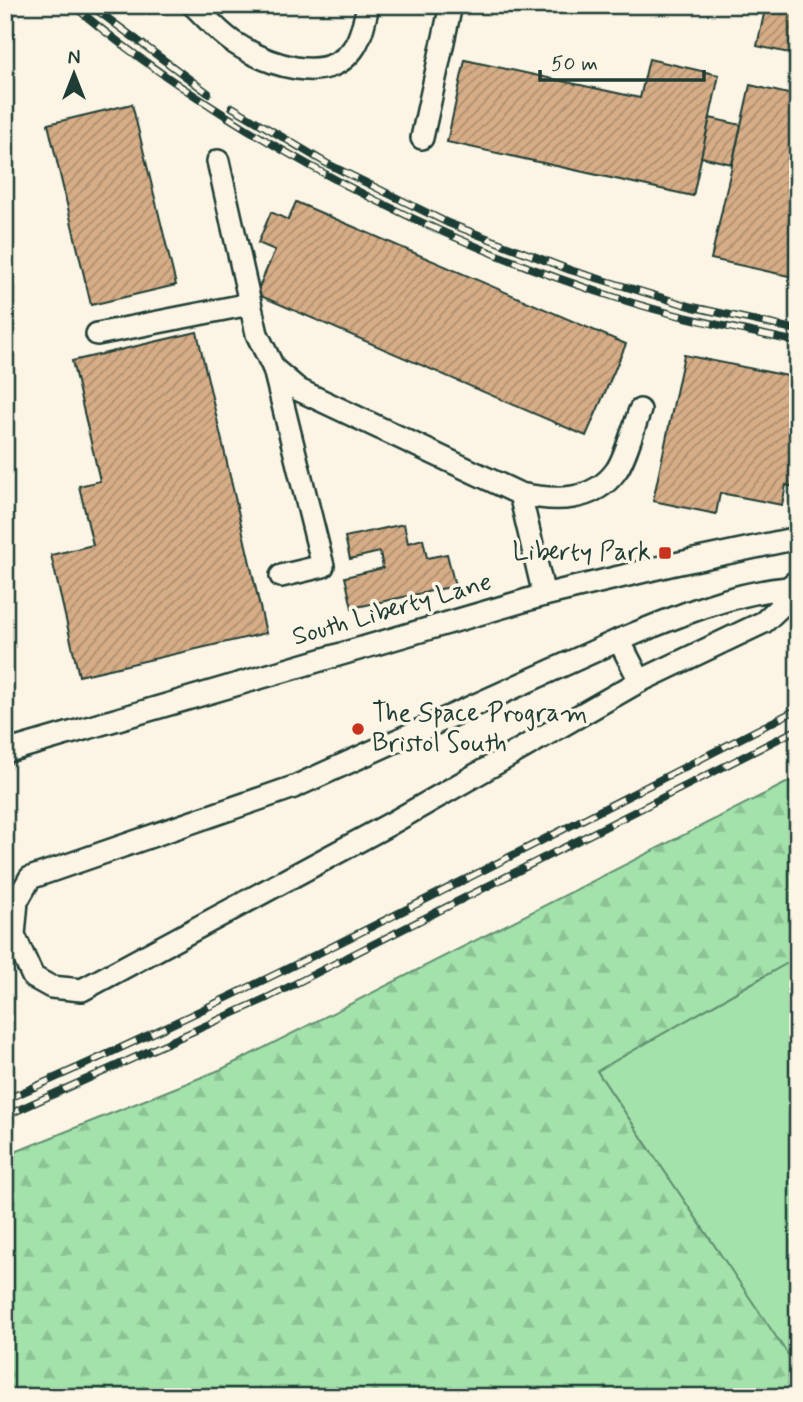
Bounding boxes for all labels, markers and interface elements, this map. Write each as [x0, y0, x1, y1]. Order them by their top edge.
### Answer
north arrow [38, 38, 108, 108]
scale bar [540, 38, 705, 82]
text: N [68, 46, 80, 71]
text: 50 m [551, 50, 598, 78]
place label: Liberty Park [513, 536, 651, 570]
marker: Liberty Park [657, 545, 673, 561]
street label: South Liberty Lane [288, 565, 496, 655]
place label: The Space Program Bristol South [372, 697, 588, 761]
marker: The Space Program Bristol South [350, 721, 366, 737]

